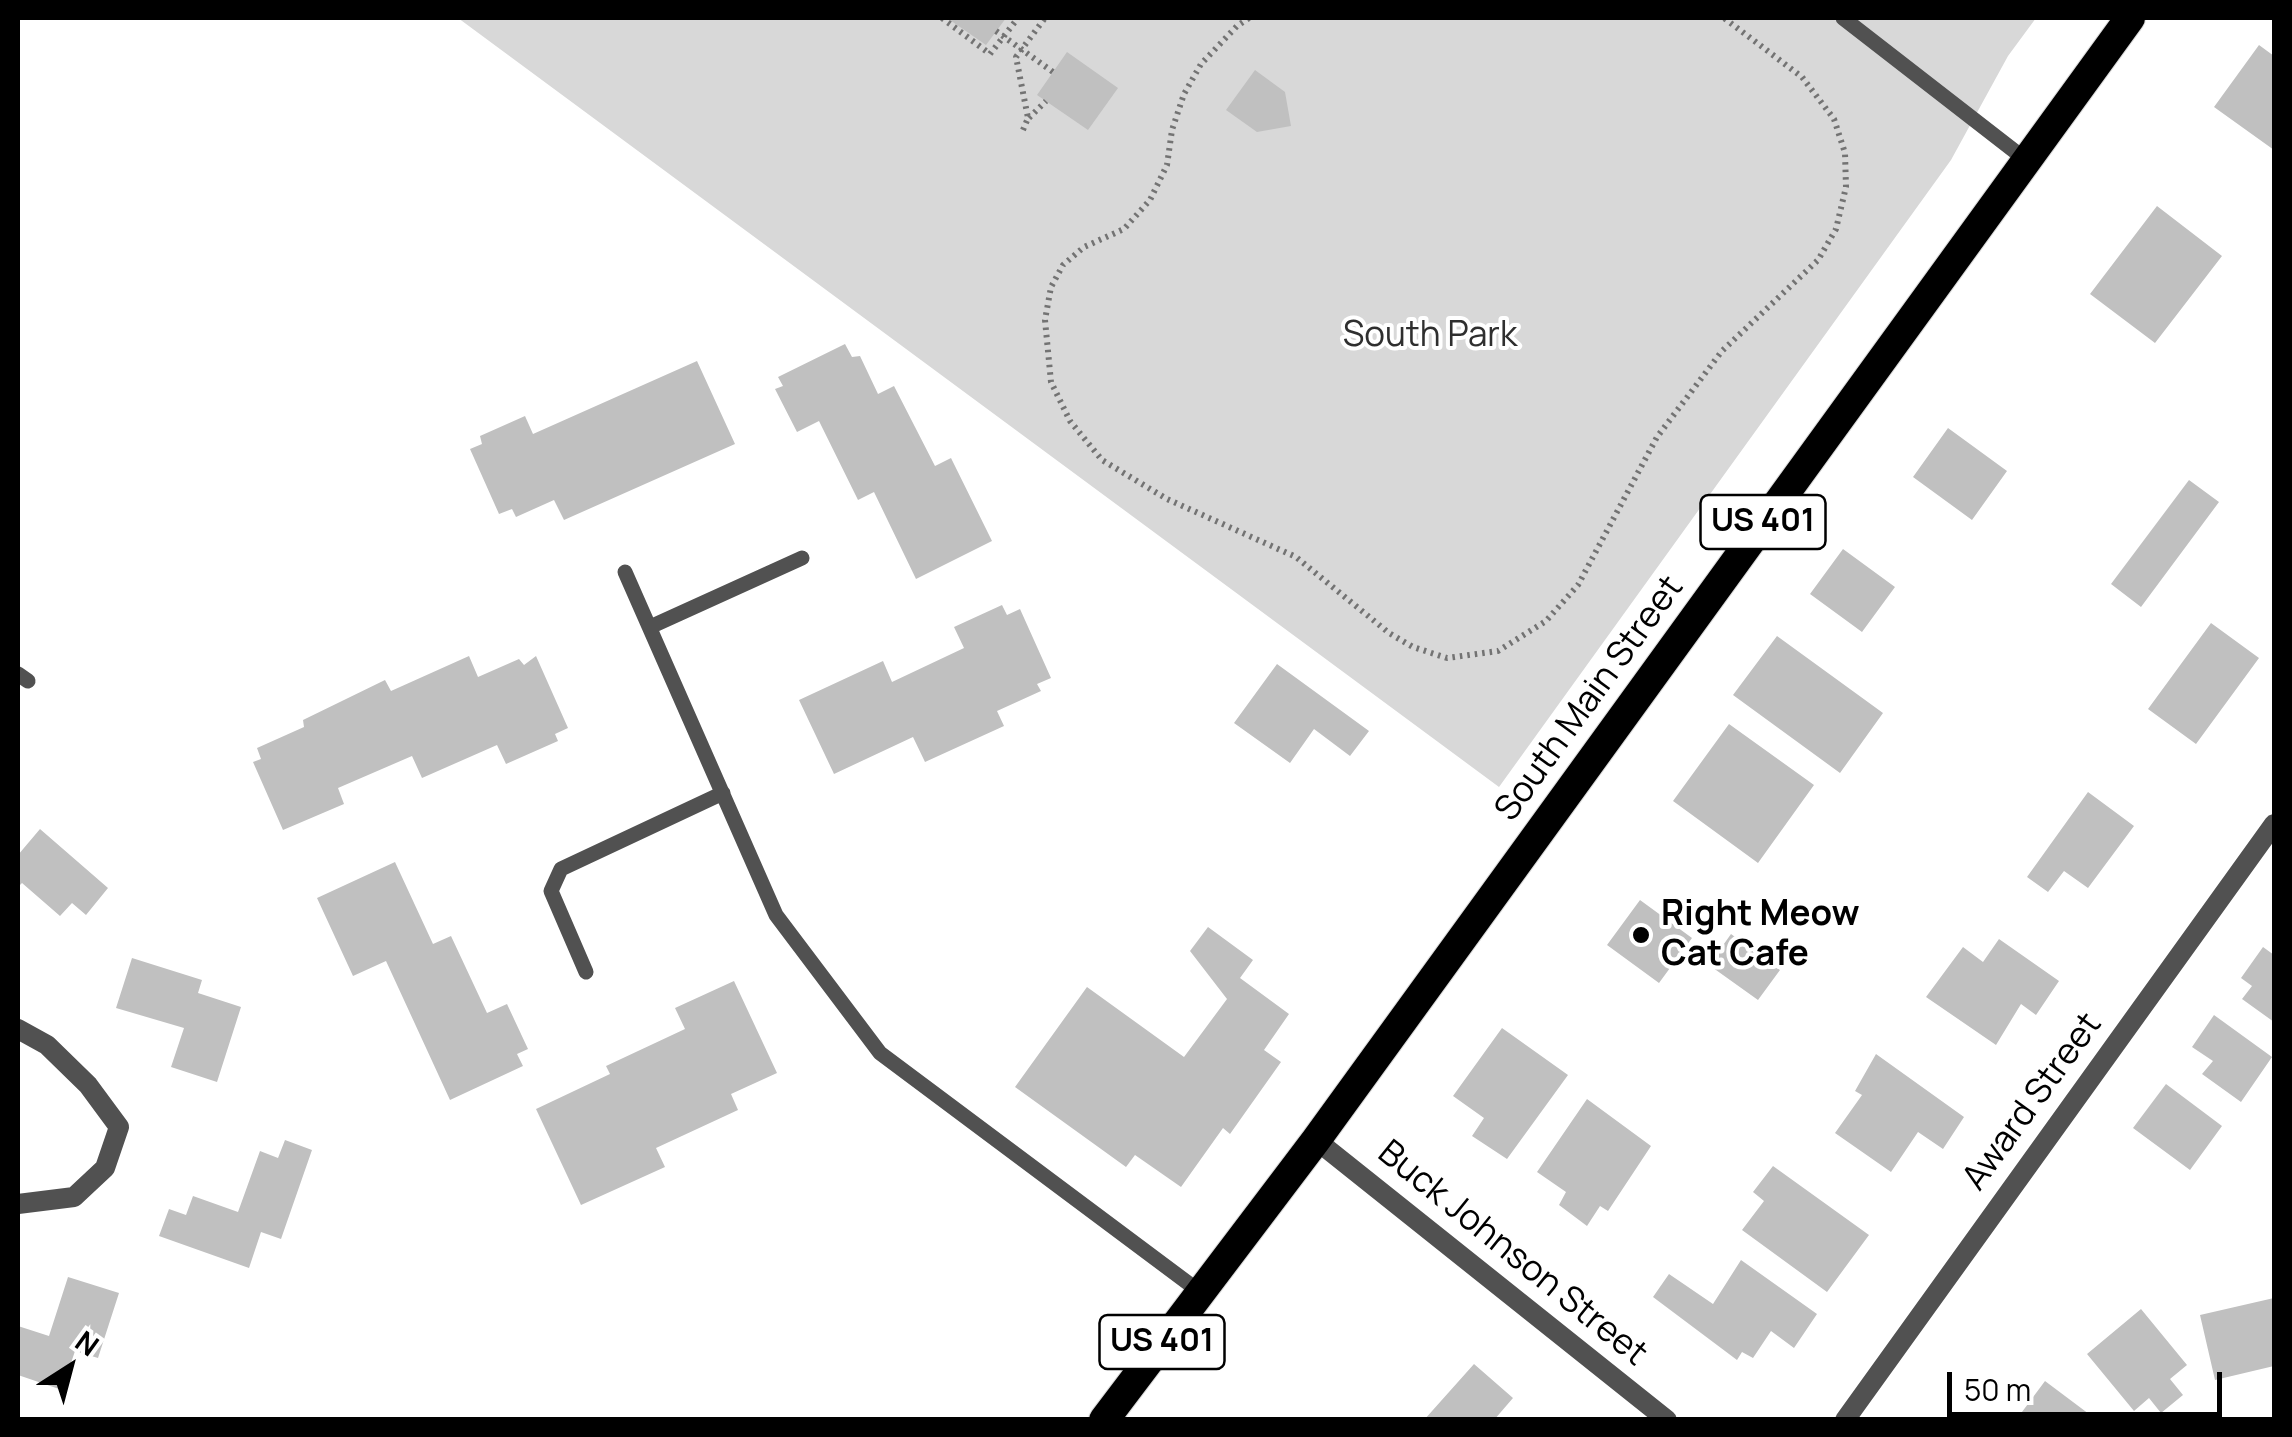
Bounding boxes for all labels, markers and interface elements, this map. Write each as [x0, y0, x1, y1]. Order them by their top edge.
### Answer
park label: South Park [1343, 315, 1517, 357]
road number: US 401 [1700, 495, 1826, 549]
street label: South Main Street [1487, 568, 1693, 830]
place label: Right Meow Cat Cafe [1661, 894, 1860, 976]
marker: Right Meow Cat Cafe [1630, 924, 1652, 946]
street label: Award Street [1955, 1005, 2111, 1199]
street label: Buck Johnson Street [1369, 1133, 1655, 1375]
road number: US 401 [1100, 1315, 1224, 1369]
north arrow [20, 1317, 120, 1417]
text: N [68, 1321, 107, 1364]
scale bar [1952, 1352, 2227, 1414]
text: 50 m [1964, 1369, 2031, 1410]

